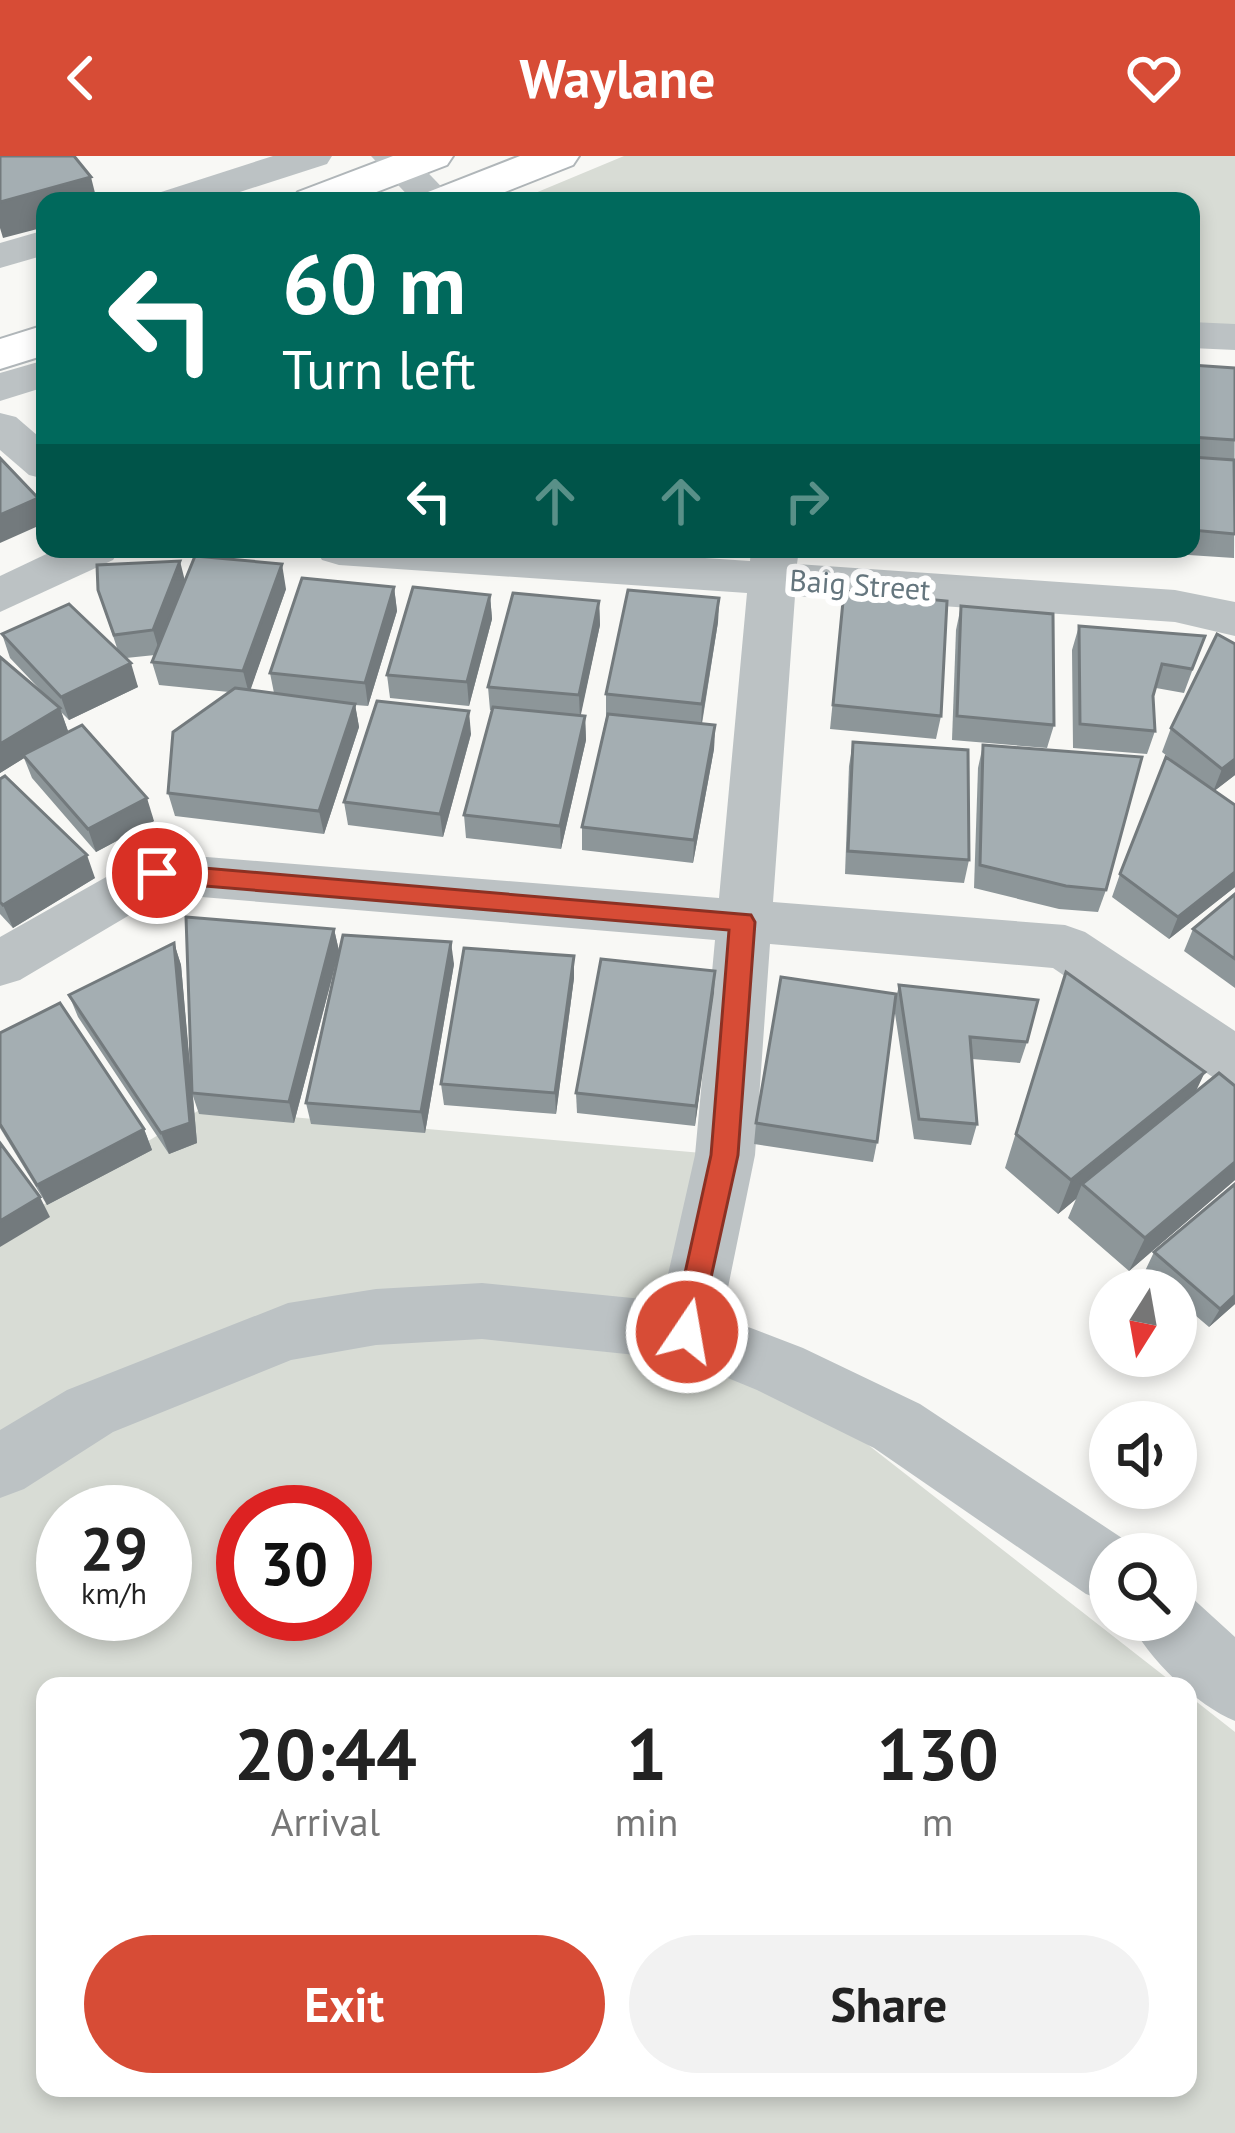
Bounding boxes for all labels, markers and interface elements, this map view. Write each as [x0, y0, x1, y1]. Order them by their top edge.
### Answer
text: Waylane [519, 43, 716, 113]
icon: back [48, 45, 114, 111]
icon: heart [1121, 45, 1187, 111]
text: 60 m [282, 228, 466, 337]
icon: left [84, 240, 240, 396]
text: Turn left [282, 334, 476, 404]
icon: left [396, 468, 462, 534]
icon: ahead [522, 468, 588, 534]
icon: ahead [648, 468, 714, 534]
icon: right [774, 468, 840, 534]
street label: Baig Street [788, 560, 932, 608]
pin [106, 822, 208, 924]
icon: arrive [124, 840, 190, 906]
position arrow [624, 1269, 750, 1395]
north arrow [1089, 1269, 1197, 1377]
map controls [1089, 1269, 1197, 1641]
button: sound [1089, 1401, 1197, 1509]
speed limit sign: 30 [216, 1485, 372, 1641]
text: 29 [80, 1509, 148, 1587]
button: search [1089, 1533, 1197, 1641]
text: km/h [81, 1573, 147, 1612]
text: 20:44 [234, 1707, 417, 1800]
text: 1 [626, 1707, 667, 1800]
text: 130 [876, 1707, 999, 1800]
text: Arrival [271, 1796, 380, 1847]
text: min [615, 1796, 678, 1847]
text: m [922, 1796, 953, 1847]
button: Exit [84, 1935, 605, 2073]
button: Share [629, 1935, 1149, 2073]

